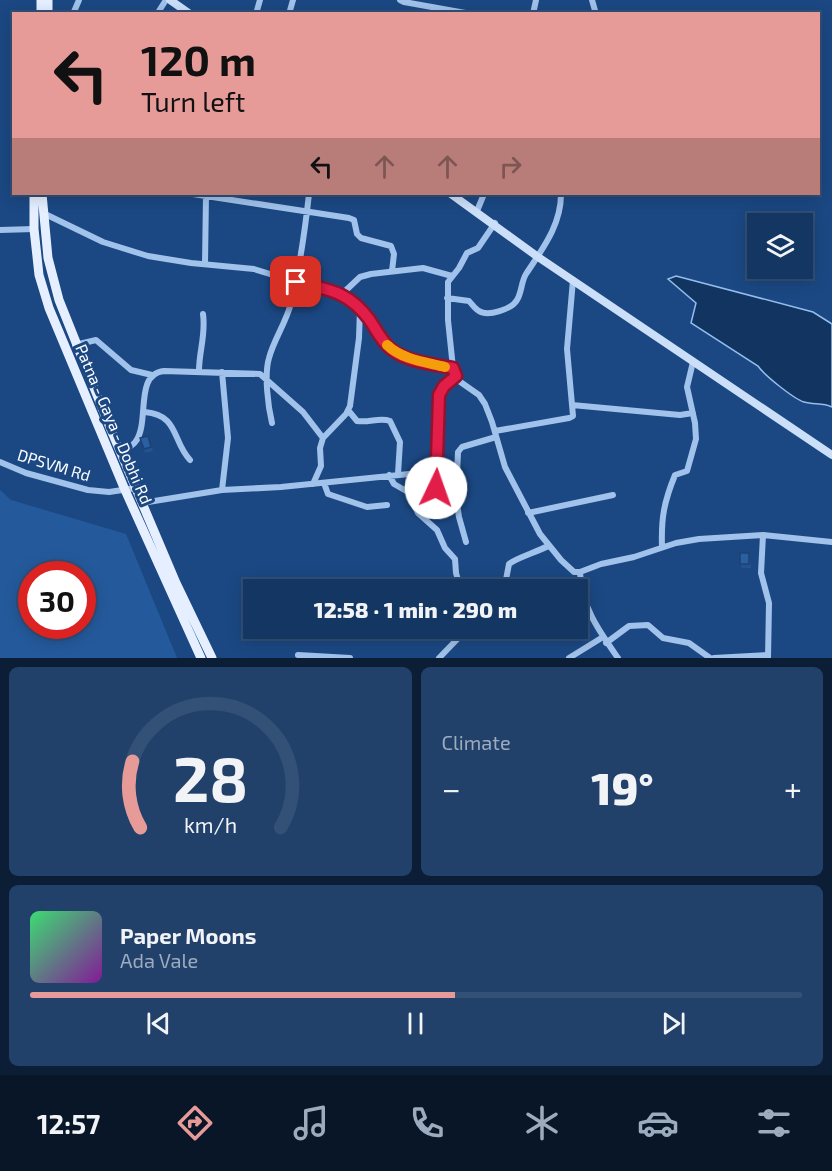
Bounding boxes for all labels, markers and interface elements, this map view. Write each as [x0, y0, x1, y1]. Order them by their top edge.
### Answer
text: 120 m [141, 34, 256, 84]
icon: left [42, 36, 120, 114]
text: Turn left [141, 85, 245, 117]
icon: left [305, 150, 338, 183]
icon: ahead [368, 150, 401, 183]
icon: ahead [431, 150, 464, 183]
icon: right [494, 150, 527, 183]
map controls [747, 213, 813, 279]
button: layers [747, 213, 813, 279]
pin [270, 256, 321, 307]
icon: arrive [279, 265, 312, 298]
street label: Patna - Gaya - Dobhi Rd [72, 341, 157, 507]
street label: DPSVM Rd [15, 444, 93, 485]
position arrow [404, 456, 468, 520]
speed limit sign: 30 [18, 561, 96, 639]
text: 12:58 · 1 min · 290 m [314, 596, 517, 622]
text: Climate [442, 730, 511, 754]
text: 28 [173, 740, 248, 815]
text: 19° [591, 760, 653, 814]
text: − [442, 768, 461, 808]
text: + [784, 768, 802, 808]
text: km/h [184, 813, 237, 838]
text: Paper Moons [120, 922, 256, 948]
text: Ada Vale [120, 948, 198, 972]
icon: previous [142, 1007, 175, 1040]
icon: pause [399, 1007, 432, 1040]
icon: next [657, 1007, 690, 1040]
icon: directions [174, 1102, 216, 1144]
icon: music [290, 1102, 332, 1144]
icon: phone [406, 1102, 448, 1144]
icon: climate [521, 1102, 563, 1144]
icon: car [637, 1102, 679, 1144]
icon: filters [753, 1102, 795, 1144]
text: 12:57 [37, 1107, 100, 1139]

